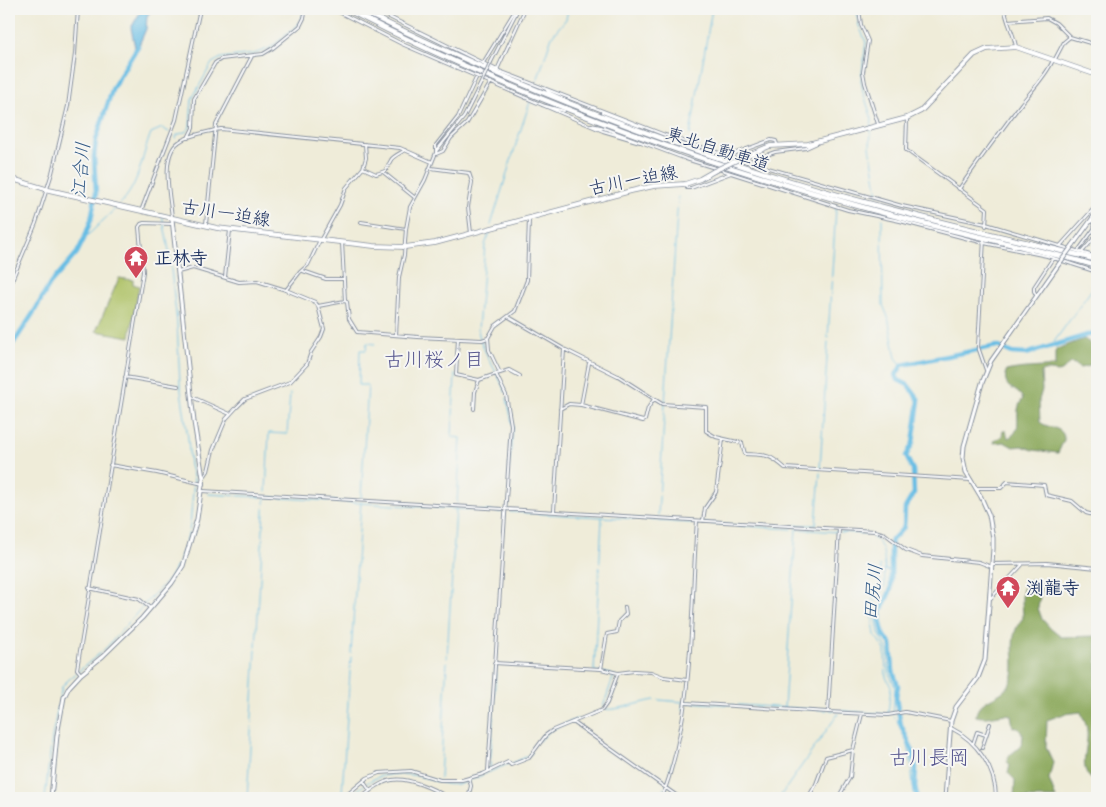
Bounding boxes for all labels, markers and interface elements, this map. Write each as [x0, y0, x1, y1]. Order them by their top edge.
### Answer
street label: 東北自動車道 [663, 123, 772, 176]
water label: 江合川 [68, 141, 95, 200]
street label: 古川一迫線 [587, 162, 679, 199]
street label: 古川一迫線 [180, 196, 272, 231]
temple icon: 正林寺 [123, 245, 149, 279]
place label: 正林寺 [154, 248, 208, 269]
district label: 古川桜ノ目 [384, 348, 484, 372]
water label: 田尻川 [859, 563, 888, 622]
temple icon: 渕龍寺 [995, 575, 1021, 609]
place label: 渕龍寺 [1026, 578, 1080, 599]
district label: 古川長岡 [889, 746, 969, 770]

